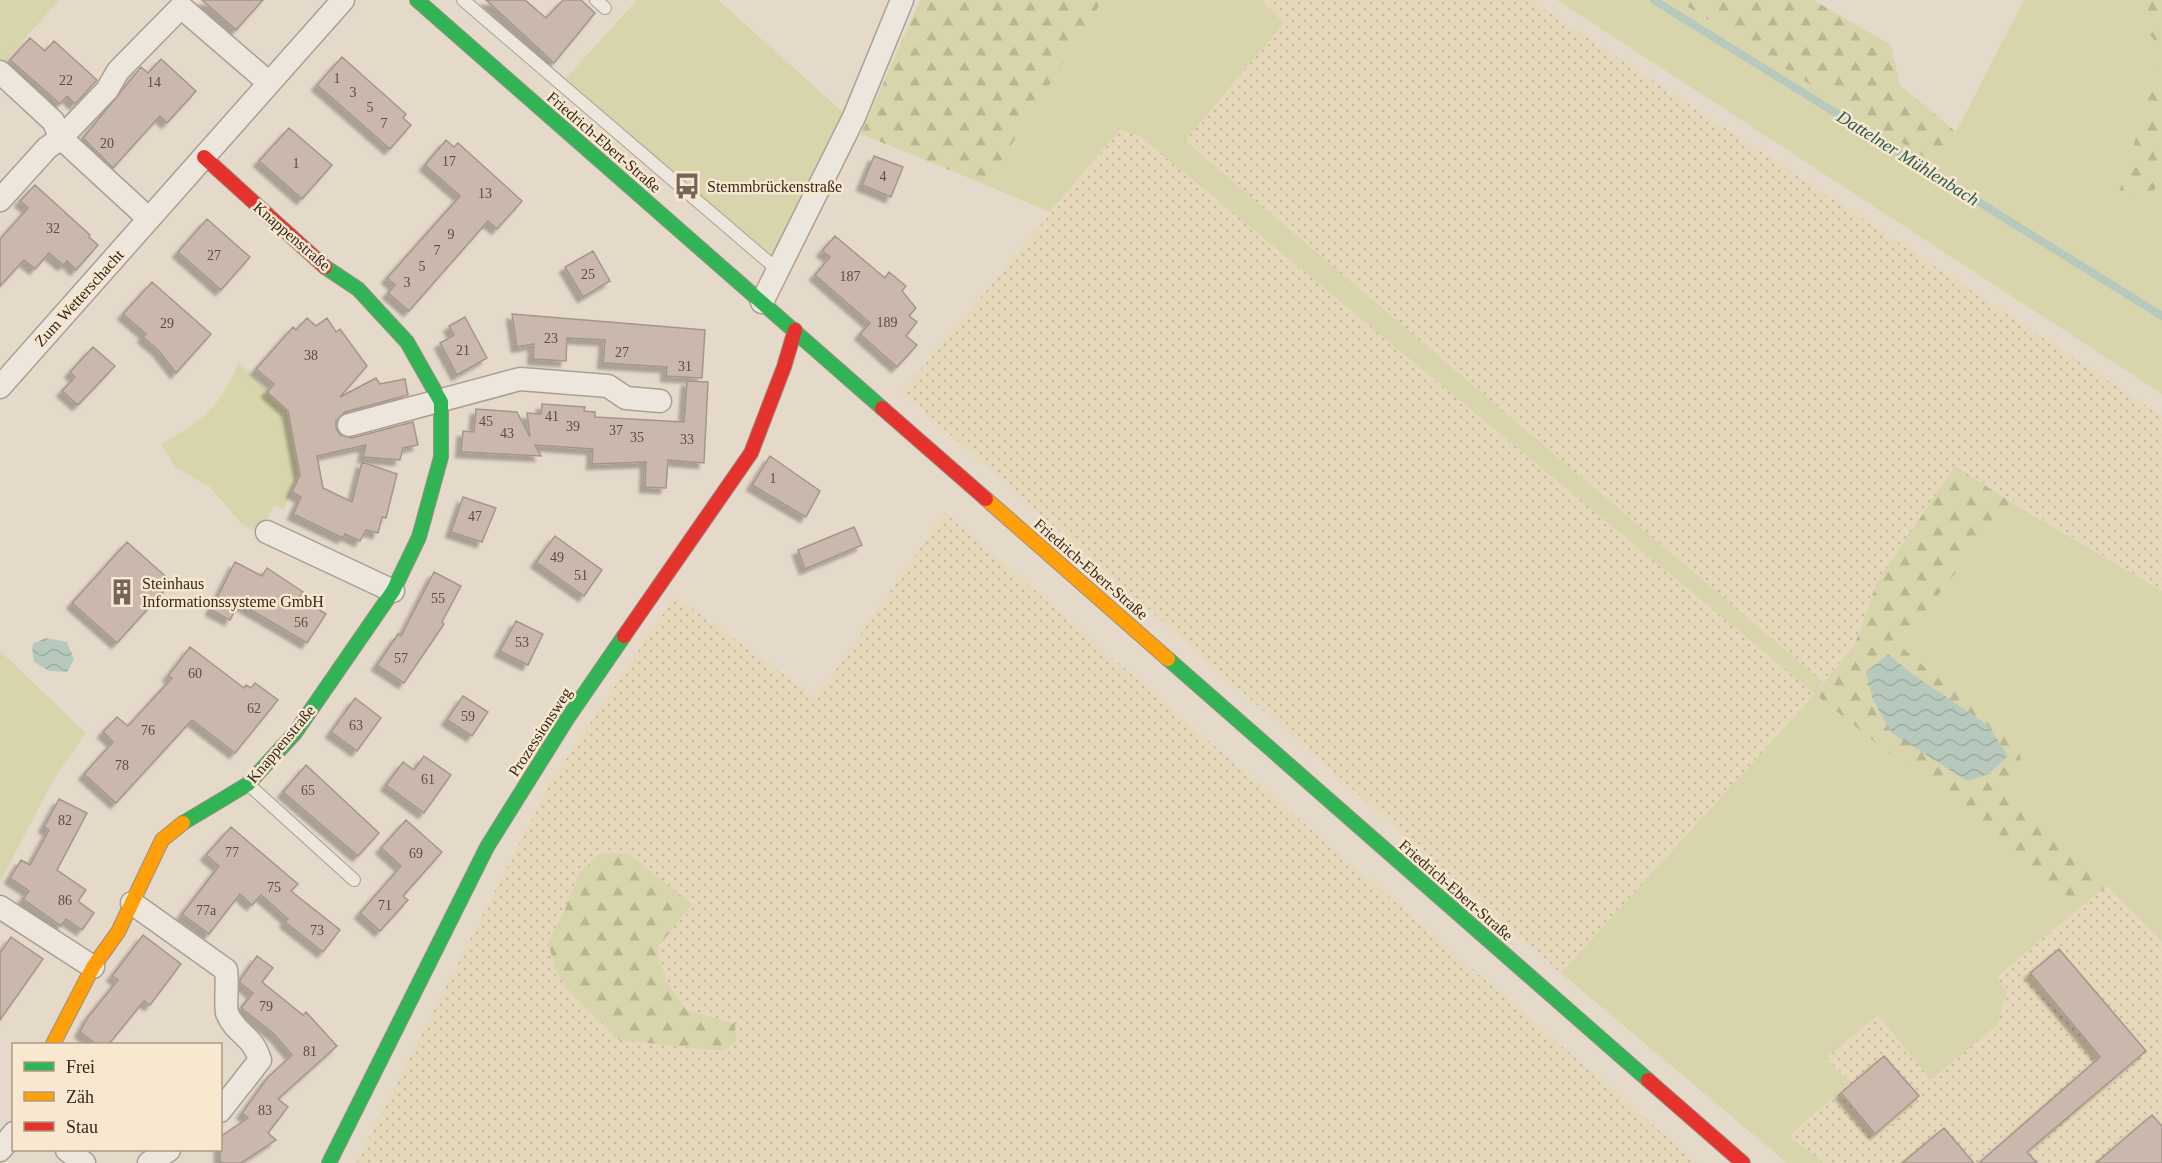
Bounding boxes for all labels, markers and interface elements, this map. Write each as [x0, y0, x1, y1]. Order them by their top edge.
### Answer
house number: 1 [334, 71, 341, 86]
house number: 22 [59, 73, 73, 88]
house number: 14 [147, 75, 161, 90]
house number: 3 [350, 85, 357, 100]
street label: Friedrich-Ebert-Straße [544, 88, 664, 196]
house number: 5 [367, 100, 374, 115]
water label: Dattelner Mühlenbach [1833, 106, 1983, 210]
house number: 7 [381, 116, 388, 131]
house number: 20 [100, 136, 114, 151]
house number: 17 [442, 154, 456, 169]
house number: 1 [293, 156, 300, 171]
house number: 4 [880, 169, 887, 184]
bus stop icon: Stemmbrückenstraße [672, 171, 702, 201]
place label: Stemmbrückenstraße [707, 178, 842, 195]
house number: 13 [478, 186, 492, 201]
street label: Knappenstraße [250, 198, 334, 275]
house number: 32 [46, 221, 60, 236]
house number: 9 [448, 227, 455, 242]
house number: 7 [434, 243, 441, 258]
street label: Zum Wetterschacht [31, 246, 127, 350]
house number: 27 [207, 248, 221, 263]
house number: 5 [419, 259, 426, 274]
house number: 25 [581, 267, 595, 282]
house number: 187 [840, 269, 861, 284]
house number: 3 [404, 275, 411, 290]
house number: 189 [877, 315, 898, 330]
house number: 29 [160, 316, 174, 331]
house number: 23 [544, 331, 558, 346]
house number: 21 [456, 343, 470, 358]
house number: 27 [615, 345, 629, 360]
house number: 38 [304, 348, 318, 363]
house number: 31 [678, 359, 692, 374]
house number: 41 [545, 409, 559, 424]
house number: 45 [479, 414, 493, 429]
house number: 39 [566, 419, 580, 434]
house number: 37 [609, 423, 623, 438]
house number: 43 [500, 426, 514, 441]
house number: 35 [630, 430, 644, 445]
house number: 33 [680, 432, 694, 447]
house number: 1 [770, 471, 777, 486]
house number: 47 [468, 509, 482, 524]
street label: Friedrich-Ebert-Straße [1031, 515, 1151, 623]
house number: 49 [550, 550, 564, 565]
house number: 51 [574, 568, 588, 583]
place label: Steinhaus Informationssysteme GmbH [142, 575, 324, 611]
building icon: Steinhaus Informationssysteme GmbH [107, 577, 137, 607]
house number: 55 [431, 591, 445, 606]
house number: 56 [294, 615, 308, 630]
house number: 53 [515, 635, 529, 650]
house number: 57 [394, 651, 408, 666]
house number: 60 [188, 666, 202, 681]
street label: Prozessionsweg [505, 685, 576, 780]
house number: 62 [247, 701, 261, 716]
street label: Knappenstraße [244, 702, 319, 787]
house number: 59 [461, 709, 475, 724]
house number: 63 [349, 718, 363, 733]
house number: 76 [141, 723, 155, 738]
house number: 78 [115, 758, 129, 773]
house number: 61 [421, 772, 435, 787]
house number: 65 [301, 783, 315, 798]
house number: 82 [58, 813, 72, 828]
street label: Friedrich-Ebert-Straße [1396, 836, 1516, 944]
house number: 77 [225, 845, 239, 860]
house number: 69 [409, 846, 423, 861]
house number: 75 [267, 880, 281, 895]
house number: 86 [58, 893, 72, 908]
house number: 71 [378, 898, 392, 913]
house number: 77a [196, 903, 217, 918]
house number: 73 [310, 923, 324, 938]
house number: 79 [259, 999, 273, 1014]
legend [12, 1043, 222, 1151]
house number: 81 [303, 1044, 317, 1059]
text: Frei [66, 1057, 95, 1077]
text: Zäh [66, 1087, 94, 1107]
house number: 83 [258, 1103, 272, 1118]
text: Stau [66, 1117, 98, 1137]

